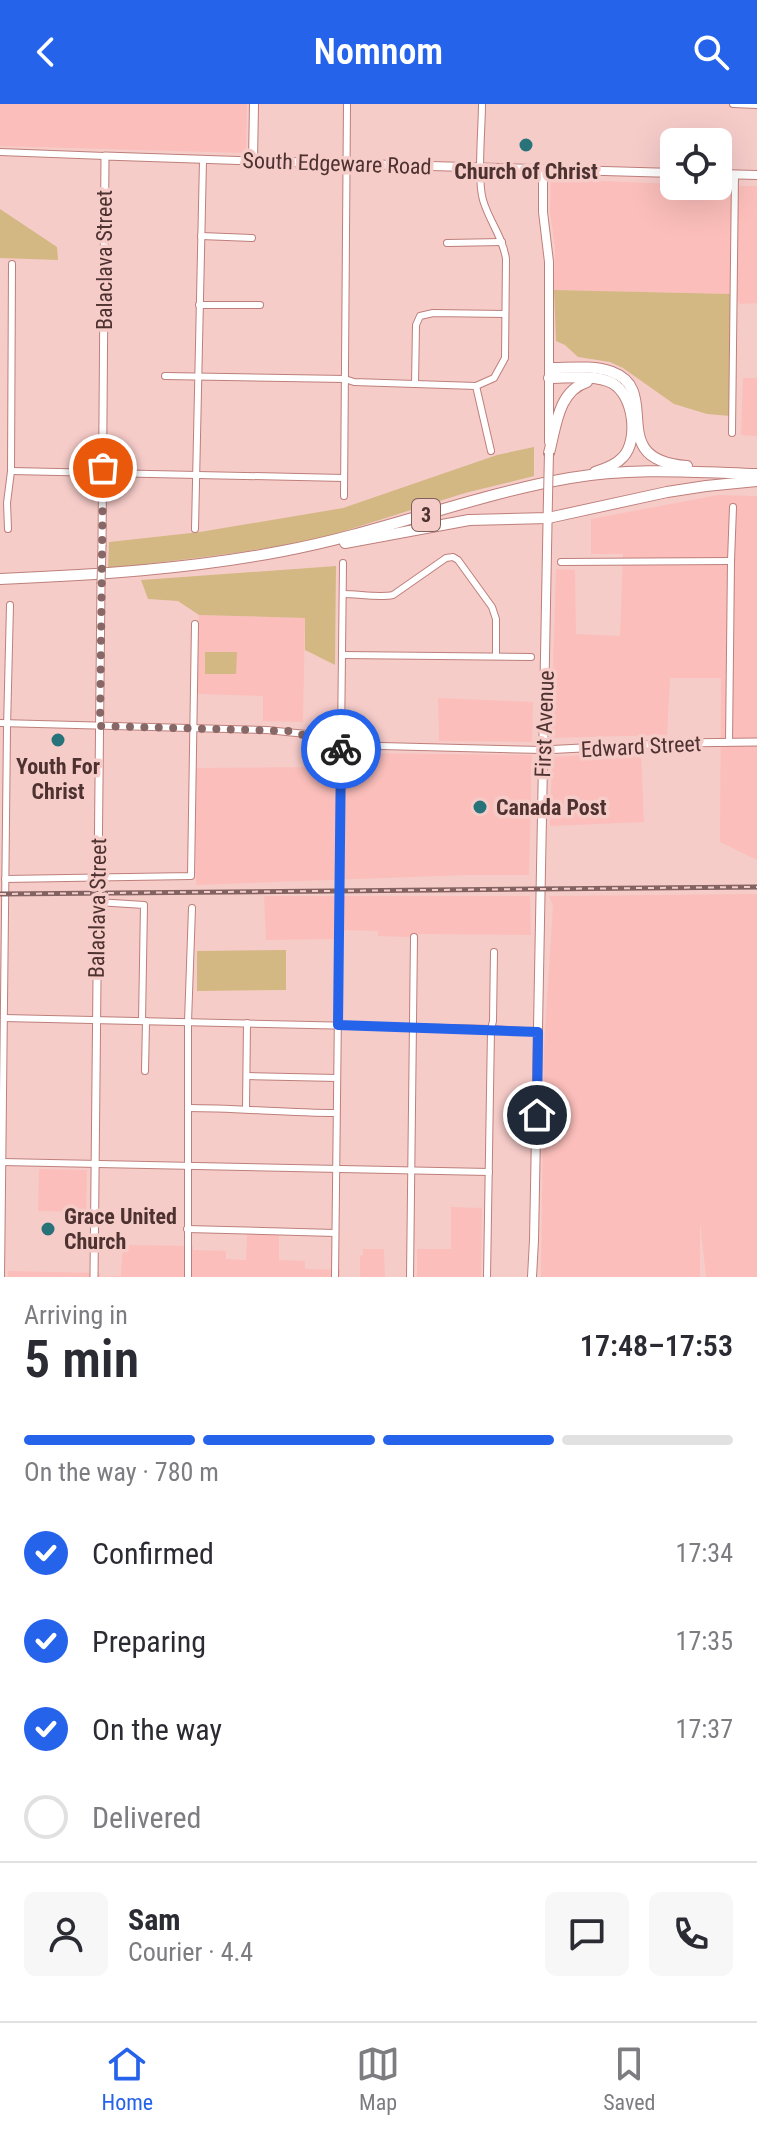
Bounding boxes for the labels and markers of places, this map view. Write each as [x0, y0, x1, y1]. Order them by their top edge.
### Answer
marker: Church of Christ [517, 136, 535, 154]
place label: Church of Christ [454, 159, 598, 184]
pin [69, 434, 137, 502]
marker: Youth For Christ [49, 731, 67, 749]
place label: Youth For Christ [16, 754, 100, 804]
place label: Canada Post [496, 795, 607, 820]
marker: Canada Post [471, 798, 489, 816]
pin [503, 1081, 571, 1149]
place label: Grace United Church [64, 1204, 177, 1254]
marker: Grace United Church [39, 1220, 57, 1238]

